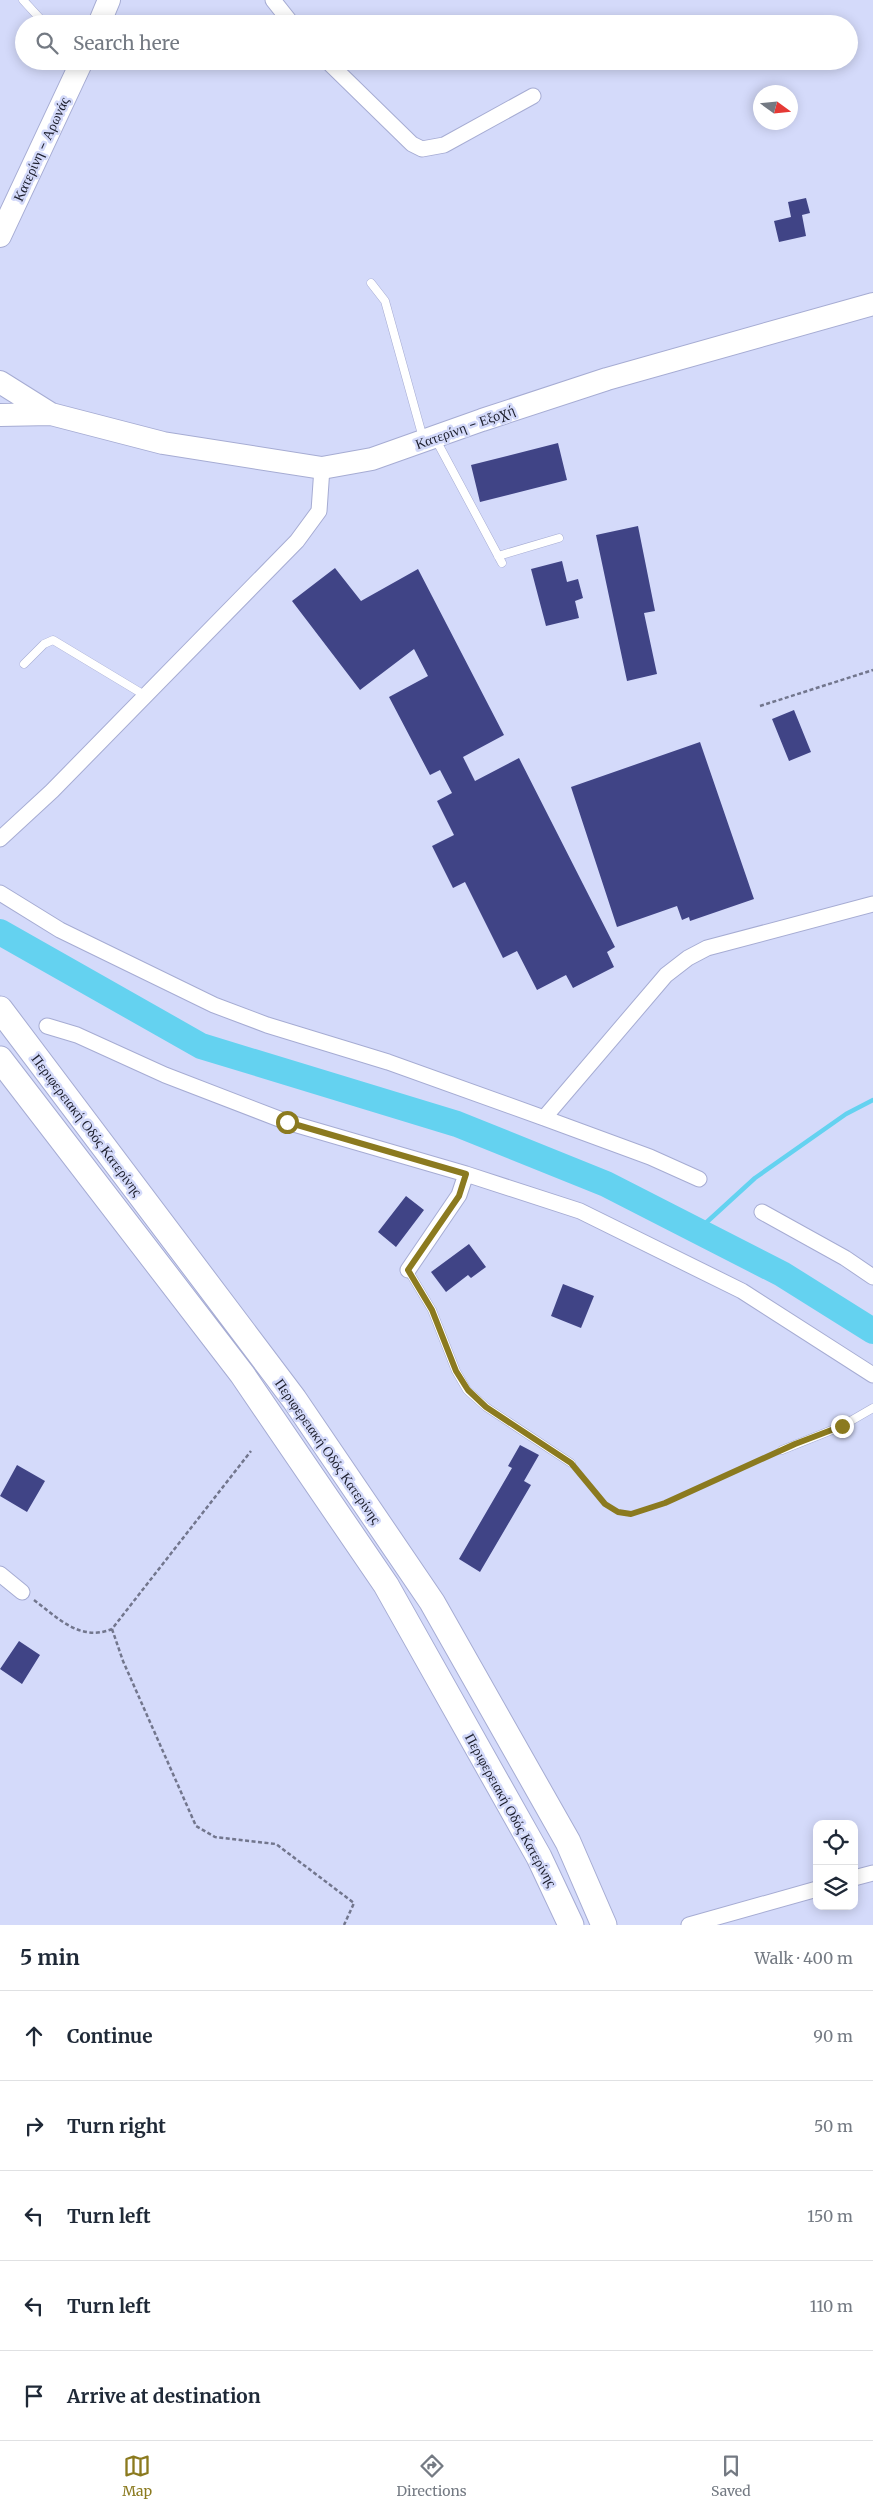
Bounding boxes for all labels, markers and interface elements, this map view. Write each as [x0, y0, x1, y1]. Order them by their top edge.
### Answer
search box [15, 15, 858, 70]
icon: search [33, 29, 61, 57]
text: Search here [73, 31, 180, 55]
north arrow [753, 85, 798, 130]
street label: Κατερίνη - Αρωνάς [9, 94, 73, 204]
street label: Κατερίνη - Εξοχή [413, 401, 517, 453]
street label: Περιφερειακή Οδός Κατερίνης [28, 1050, 147, 1200]
route start [276, 1111, 299, 1134]
street label: Περιφερειακή Οδός Κατερίνης [271, 1375, 385, 1528]
route end [831, 1415, 854, 1438]
street label: Περιφερειακή Οδός Κατερίνης [461, 1730, 561, 1891]
map controls [813, 1820, 858, 1910]
button: locate [813, 1820, 858, 1865]
button: layers [813, 1865, 858, 1910]
text: 5 min [20, 1944, 80, 1971]
text: Walk · 400 m [754, 1948, 853, 1968]
icon: ahead [20, 2022, 48, 2050]
text: Continue [67, 2024, 153, 2048]
text: 90 m [813, 2026, 853, 2046]
icon: right [20, 2112, 48, 2140]
text: Turn right [67, 2114, 166, 2138]
text: 50 m [814, 2116, 853, 2136]
icon: left [20, 2202, 48, 2230]
text: Turn left [67, 2204, 151, 2228]
text: 150 m [807, 2206, 853, 2226]
icon: left [20, 2292, 48, 2320]
text: Turn left [67, 2294, 151, 2318]
text: 110 m [810, 2296, 853, 2316]
icon: arrive [20, 2382, 48, 2410]
text: Arrive at destination [67, 2384, 261, 2408]
tab: Map [122, 2452, 152, 2500]
tab: Directions [397, 2452, 467, 2500]
tab: Saved [711, 2452, 751, 2500]

